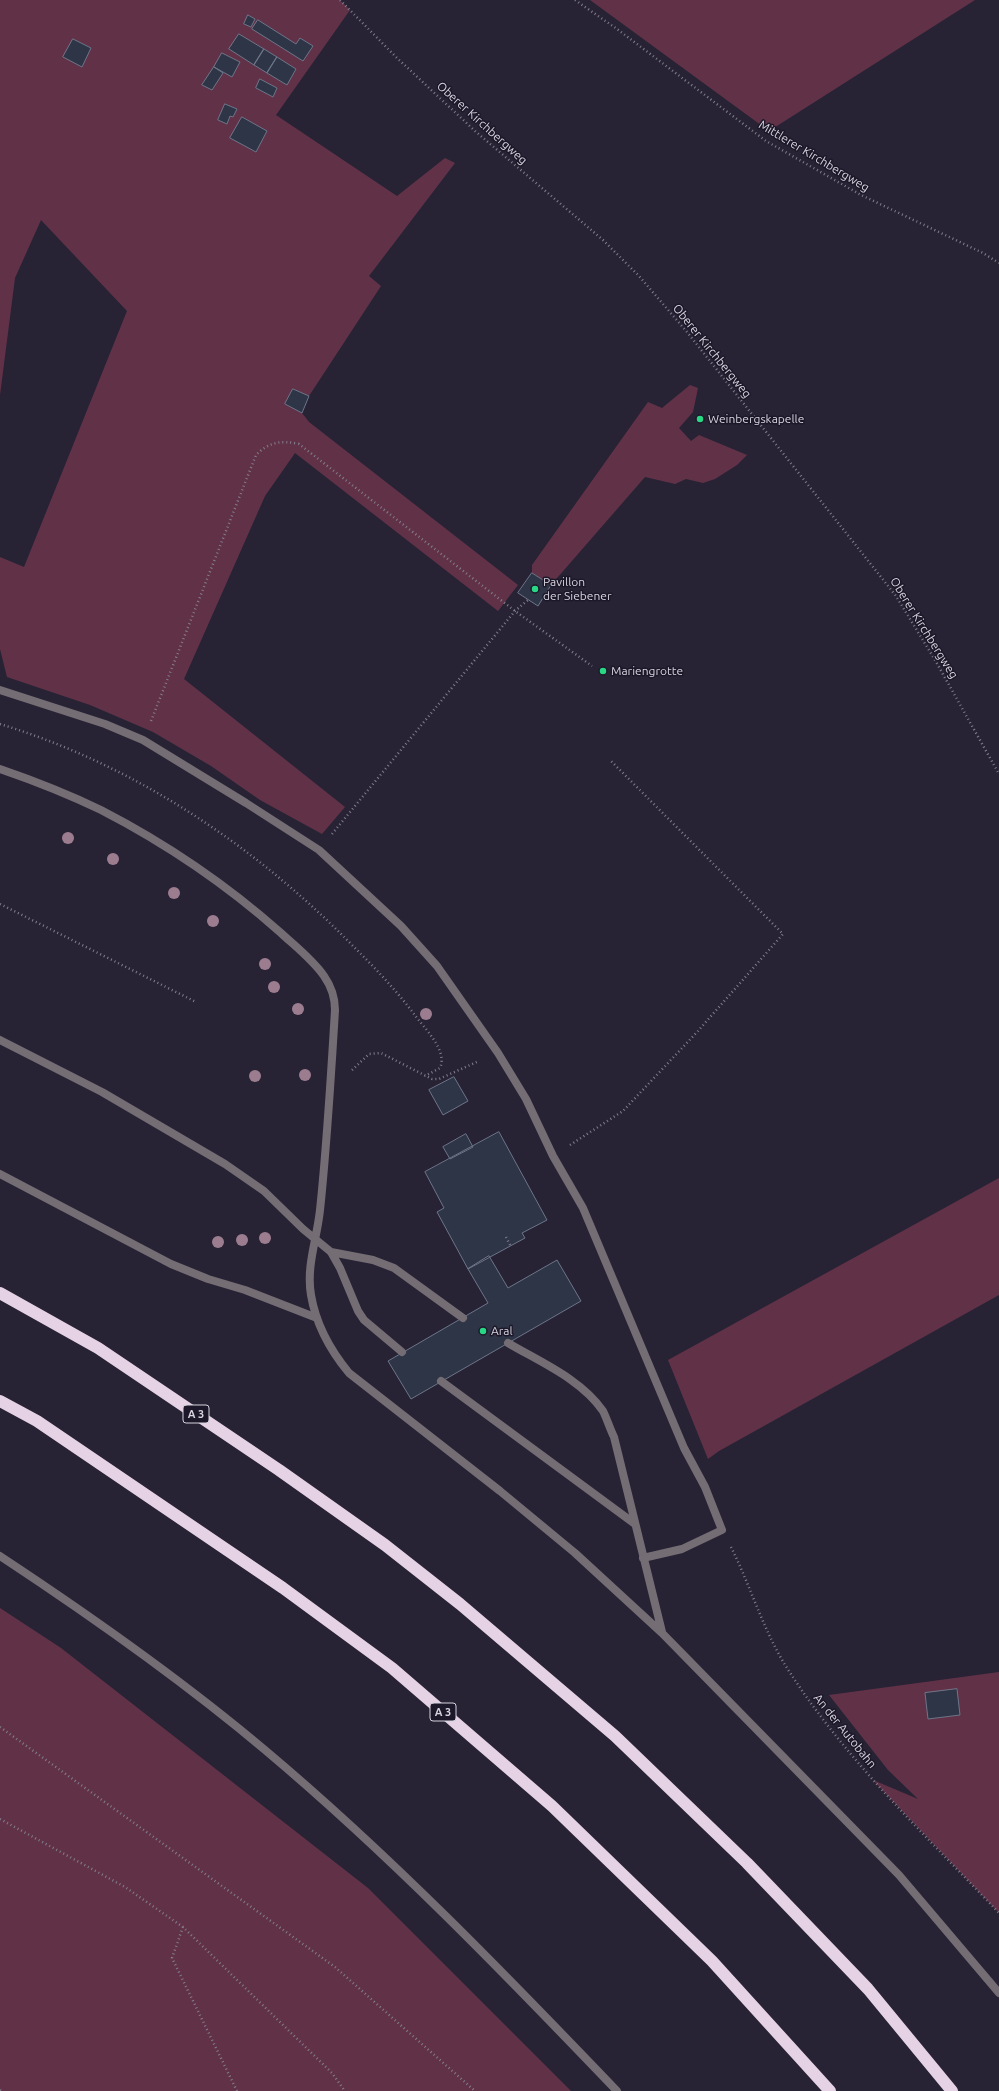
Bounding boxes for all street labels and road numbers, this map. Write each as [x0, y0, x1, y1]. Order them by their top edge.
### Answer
street label: Oberer Kirchbergweg [434, 79, 530, 167]
street label: Mittlerer Kirchbergweg [756, 117, 872, 195]
street label: Oberer Kirchbergweg [670, 301, 754, 401]
street label: Oberer Kirchbergweg [887, 575, 961, 681]
road number: A 3 [183, 1405, 209, 1423]
street label: An der Autobahn [811, 1691, 879, 1771]
road number: A 3 [430, 1703, 456, 1721]

